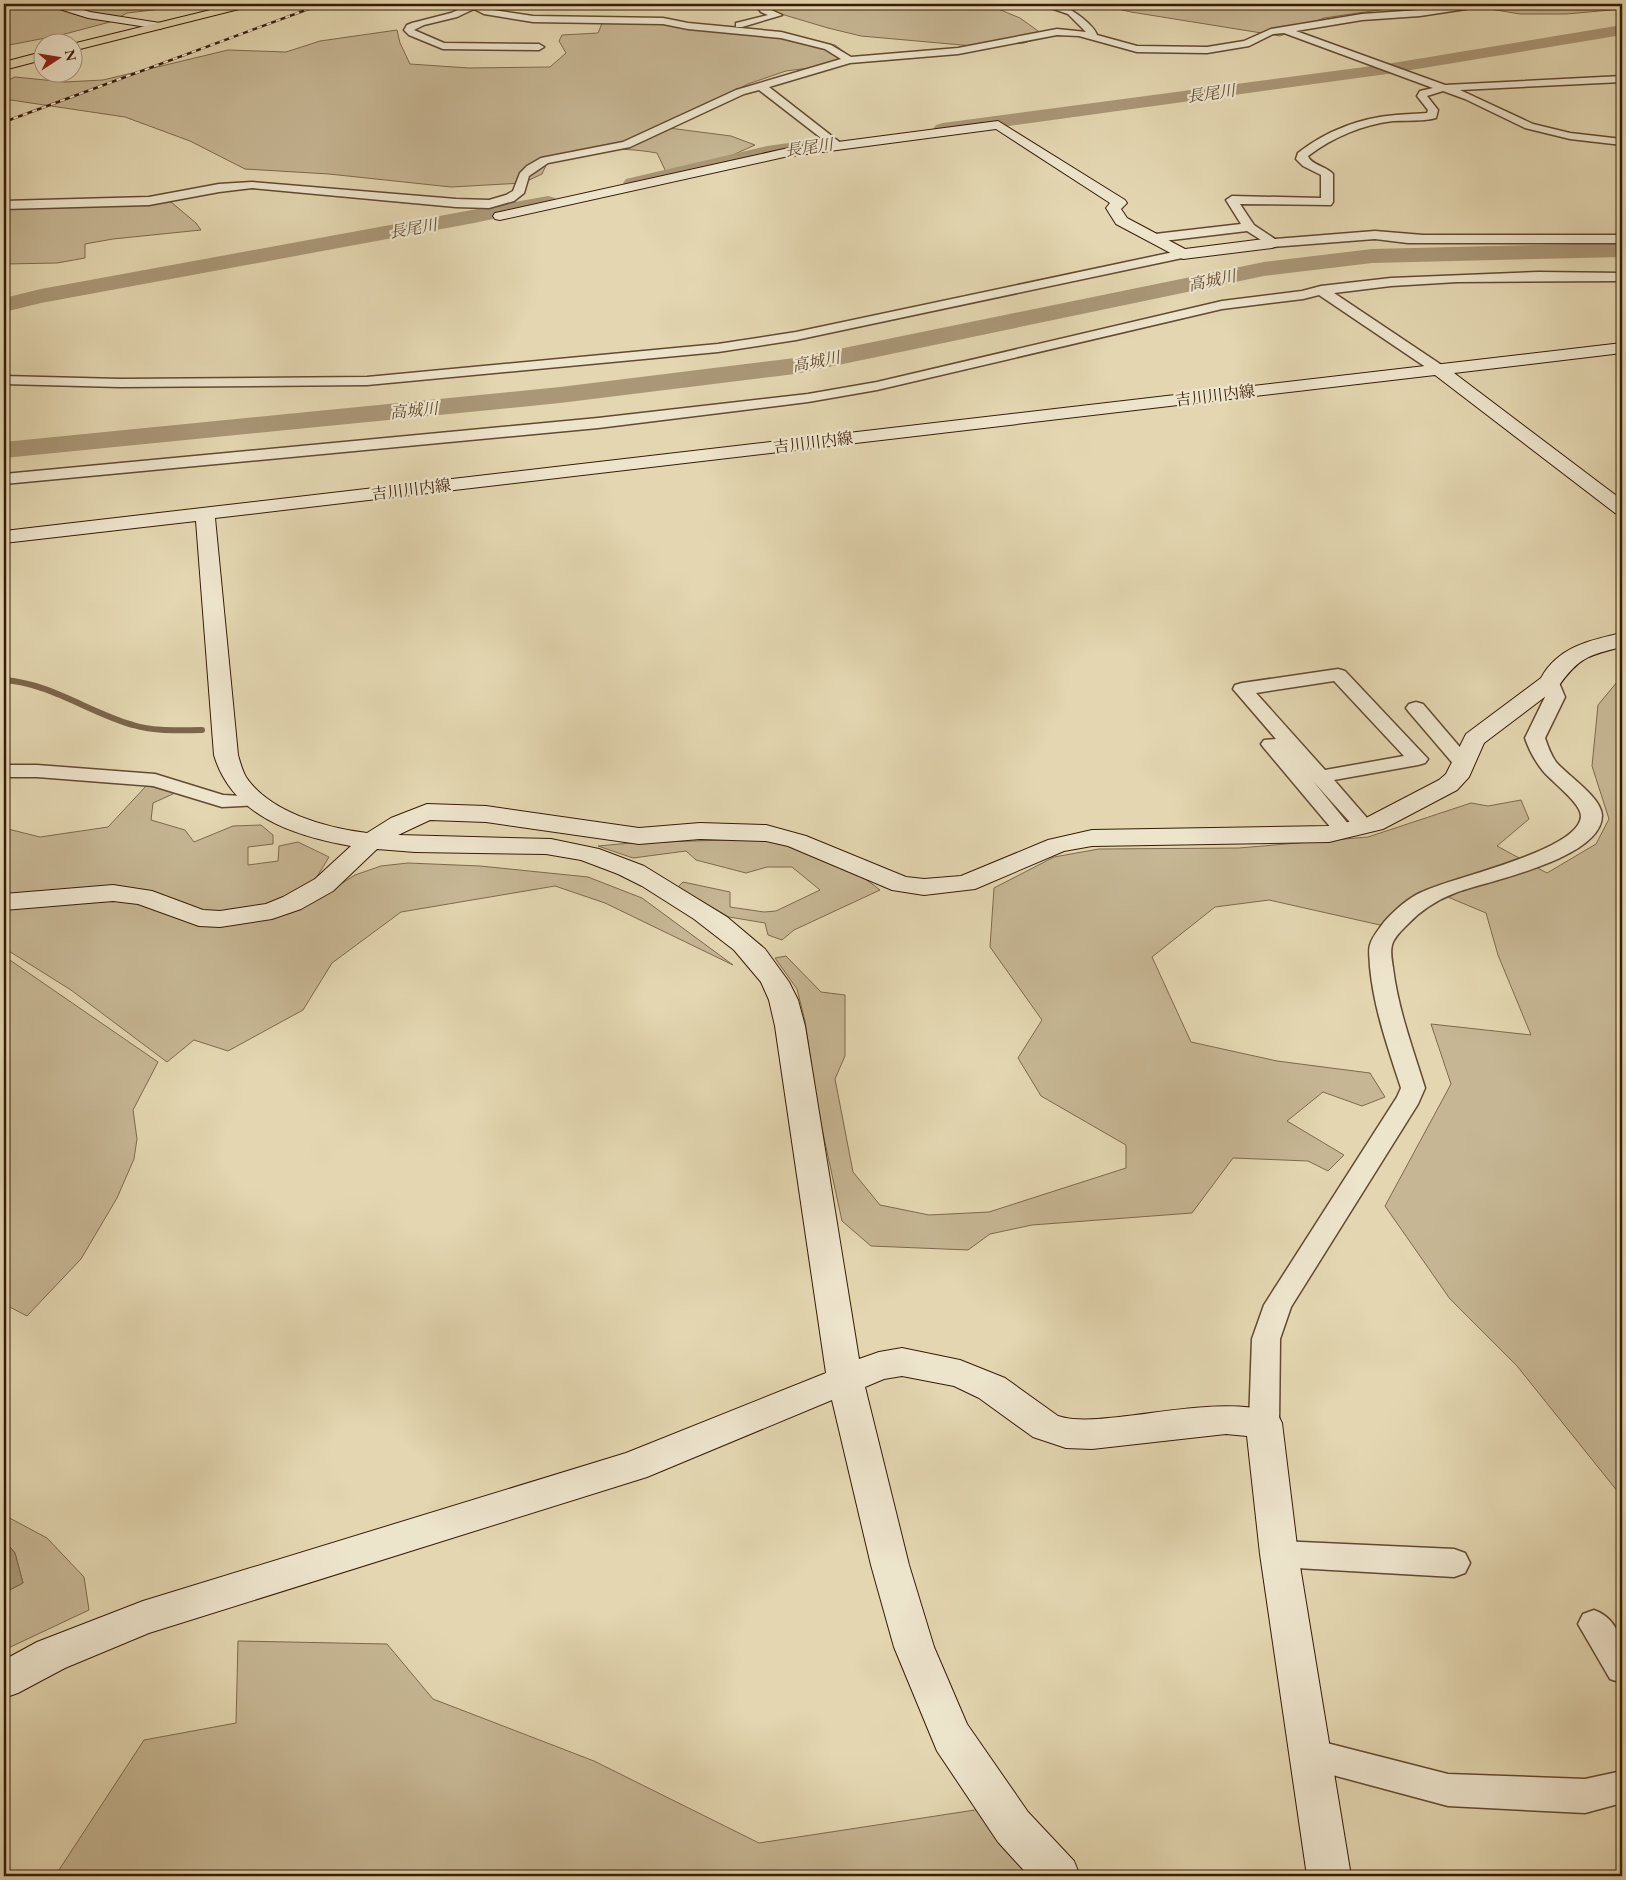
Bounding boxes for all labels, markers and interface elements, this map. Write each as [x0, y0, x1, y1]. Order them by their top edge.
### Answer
north arrow [32, 32, 82, 82]
text: N [61, 48, 81, 63]
water label: 長尾川 [1186, 79, 1238, 107]
water label: 長尾川 [784, 133, 836, 161]
water label: 長尾川 [388, 214, 441, 243]
water label: 高城川 [1186, 265, 1240, 296]
water label: 高城川 [791, 346, 844, 376]
street label: 吉川川内線 [1174, 380, 1256, 411]
water label: 高城川 [389, 397, 441, 423]
street label: 吉川川内線 [772, 427, 854, 458]
street label: 吉川川内線 [370, 474, 452, 505]

